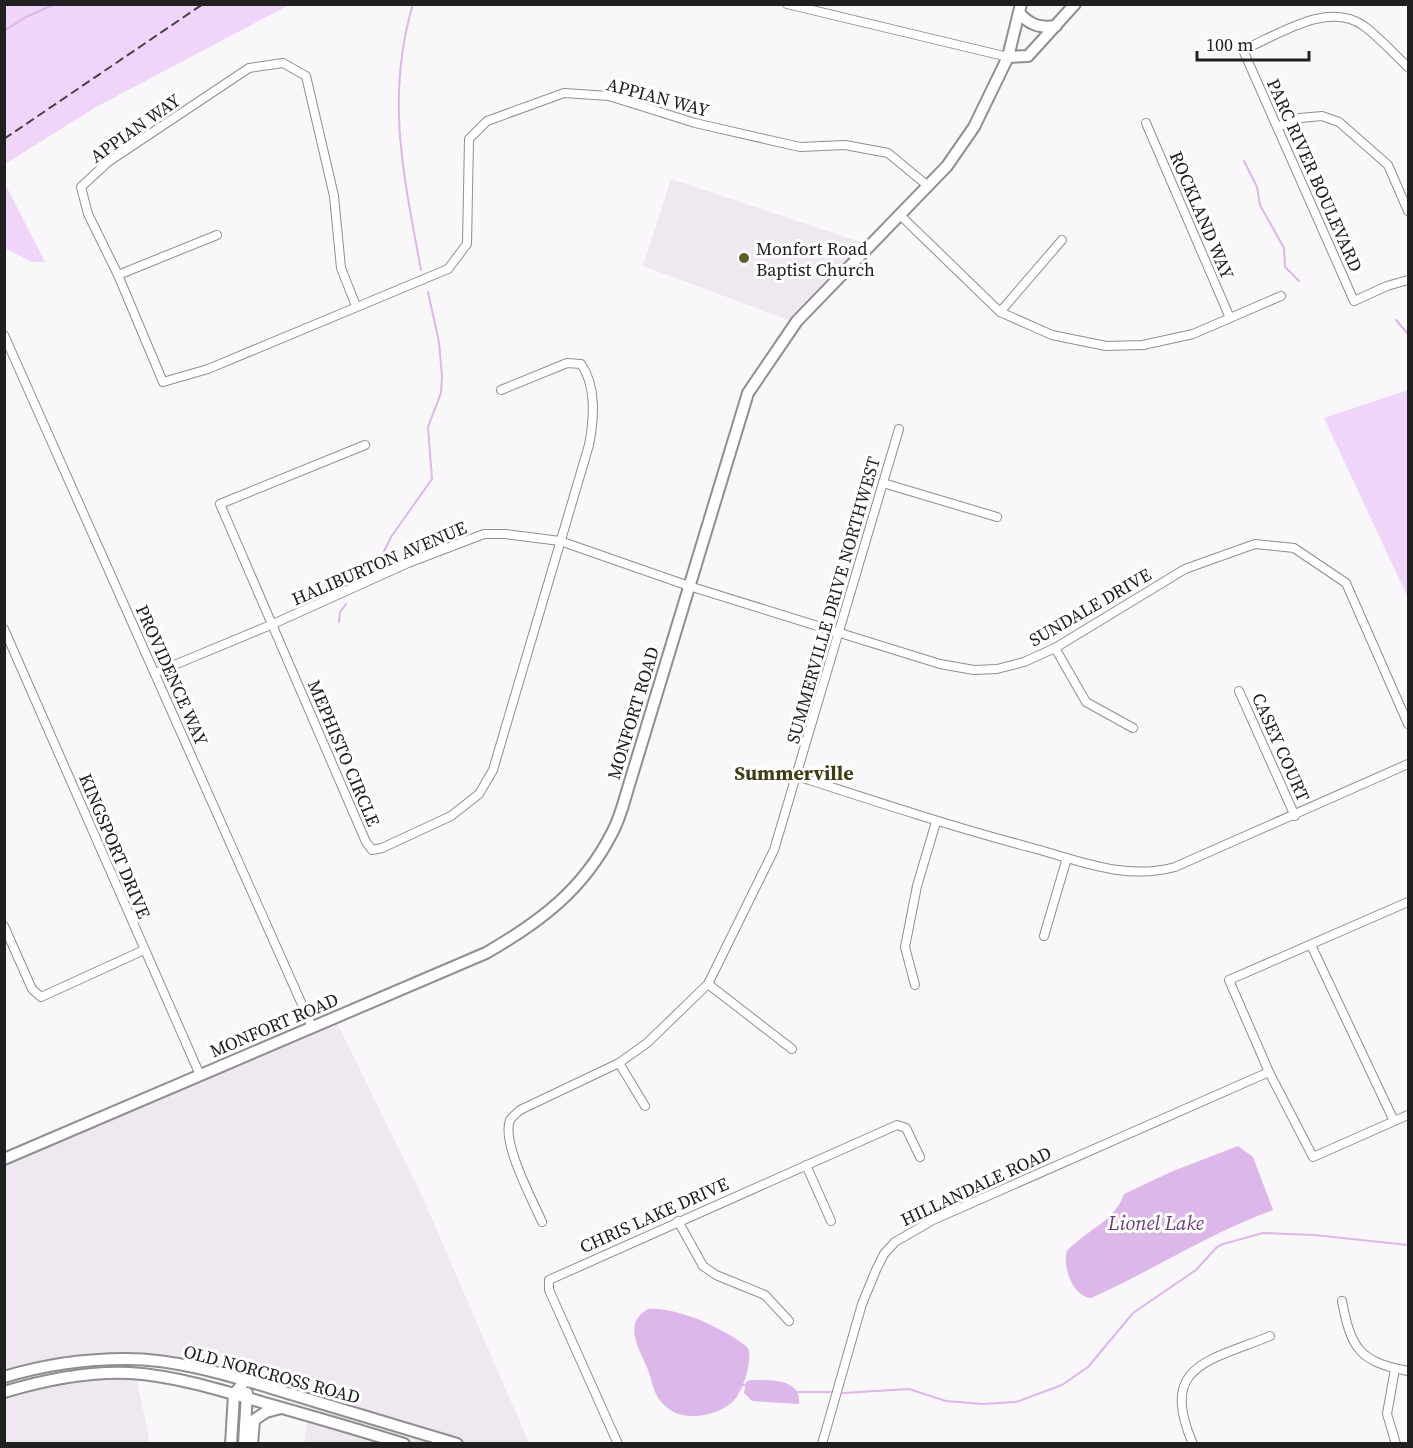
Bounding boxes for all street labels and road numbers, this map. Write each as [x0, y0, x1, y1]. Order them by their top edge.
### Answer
street label: APPIAN WAY [604, 71, 713, 123]
street label: PARC RIVER BOULEVARD [1261, 74, 1369, 276]
street label: APPIAN WAY [85, 87, 186, 168]
street label: ROCKLAND WAY [1164, 147, 1240, 283]
street label: SUMMERVILLE DRIVE NORTHWEST [780, 453, 886, 746]
street label: HALIBURTON AVENUE [288, 515, 470, 611]
street label: SUNDALE DRIVE [1024, 562, 1156, 652]
street label: PROVIDENCE WAY [130, 601, 214, 750]
street label: MONFORT ROAD [601, 644, 665, 782]
street label: MEPHISTO CIRCLE [302, 676, 386, 830]
street label: CASEY COURT [1246, 689, 1316, 805]
street label: KINGSPORT DRIVE [73, 770, 157, 922]
street label: MONFORT ROAD [206, 987, 342, 1063]
street label: HILLANDALE ROAD [897, 1140, 1055, 1232]
street label: CHRIS LAKE DRIVE [576, 1171, 733, 1259]
street label: OLD NORCROSS ROAD [181, 1338, 363, 1410]

